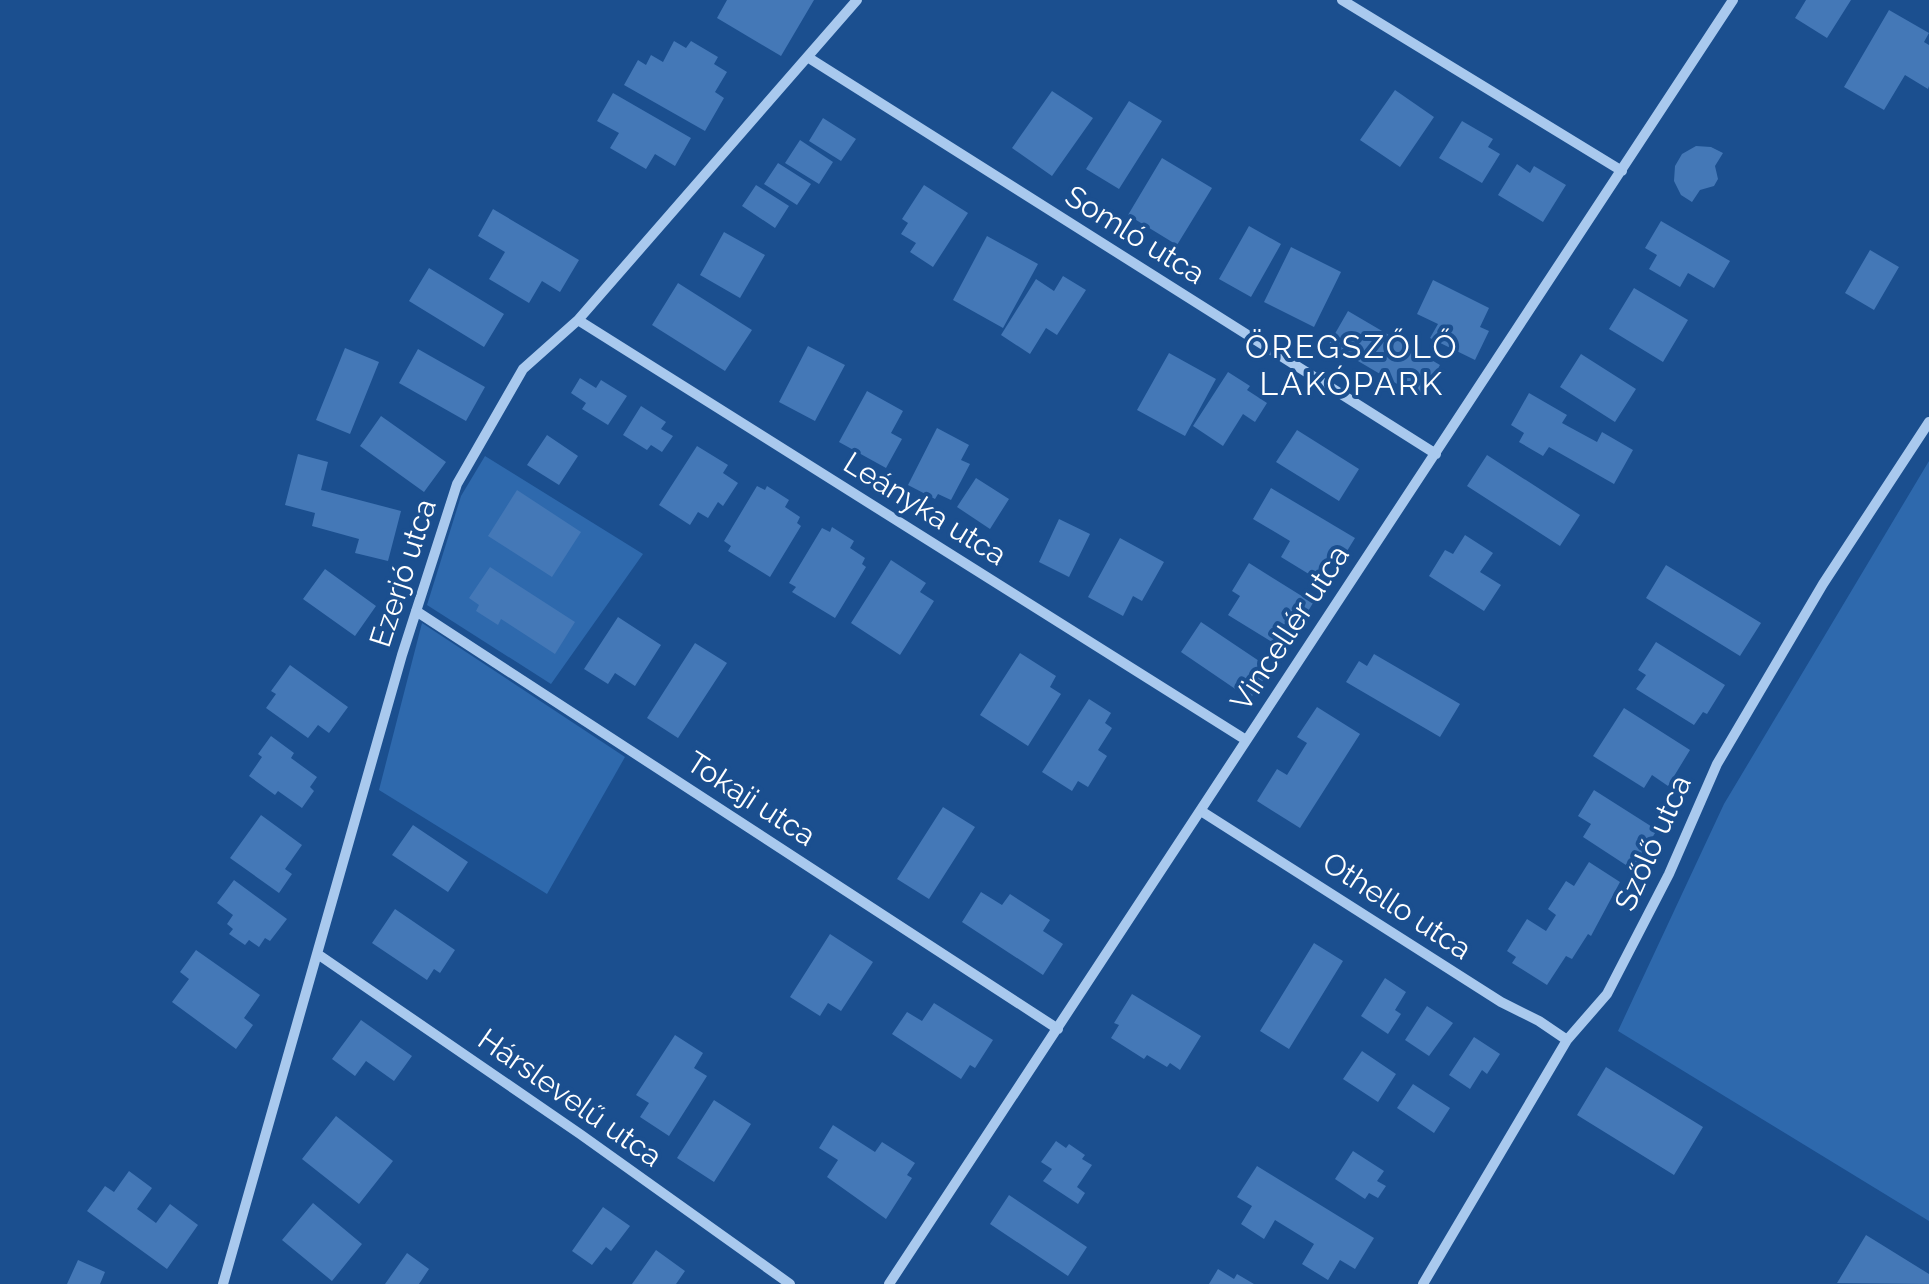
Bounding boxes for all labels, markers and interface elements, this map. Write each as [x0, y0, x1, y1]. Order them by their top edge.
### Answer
street label: Somló utca [1059, 178, 1211, 291]
district label: ÖREGSZŐLŐ LAKÓPARK [1245, 328, 1459, 402]
street label: Leányka utca [838, 445, 1013, 572]
street label: Ezerjó utca [362, 494, 443, 651]
street label: Vincellér utca [1223, 538, 1356, 717]
street label: Tokaji utca [680, 744, 822, 853]
street label: Szőlő utca [1607, 770, 1698, 916]
street label: Othello utca [1316, 845, 1478, 967]
street label: Hárslevelű utca [472, 1021, 669, 1174]

